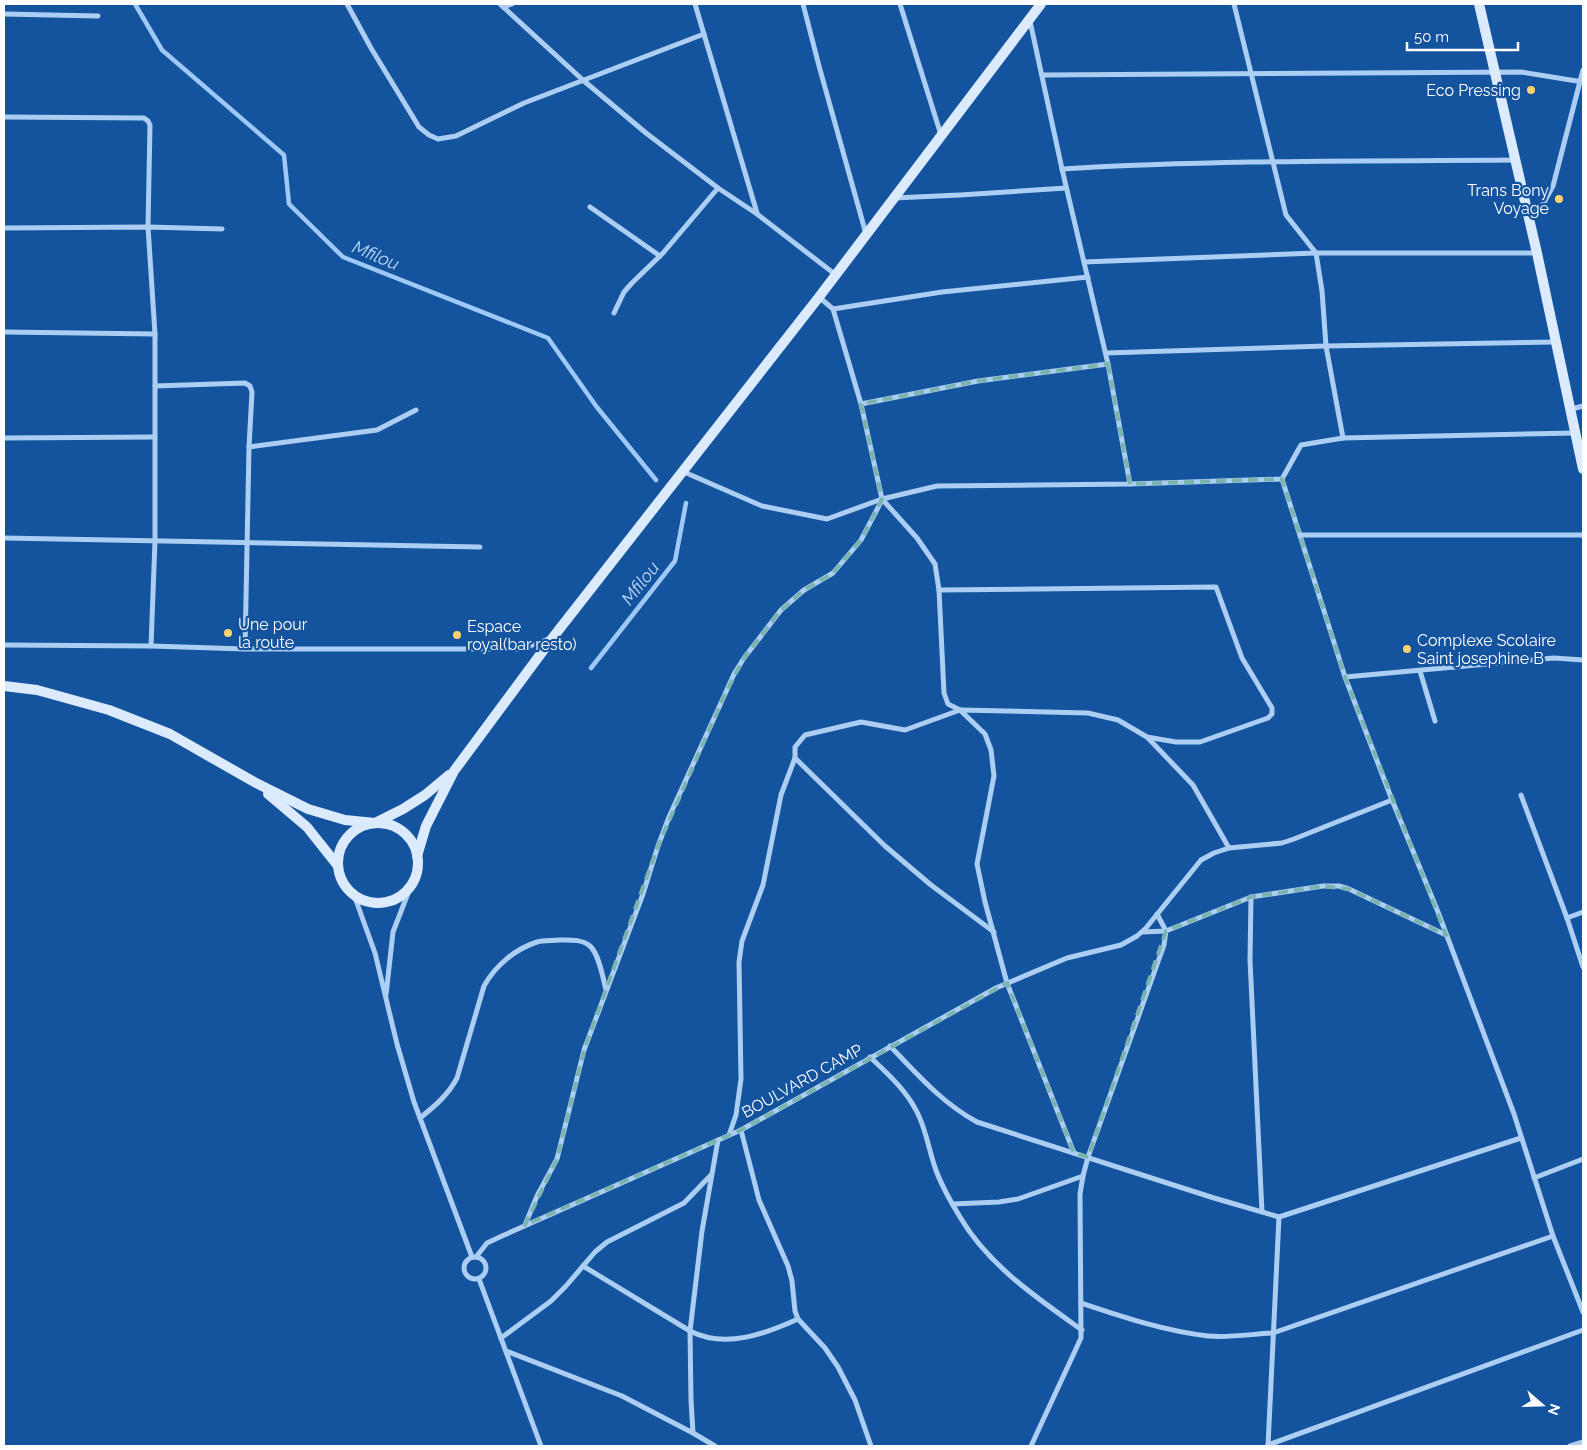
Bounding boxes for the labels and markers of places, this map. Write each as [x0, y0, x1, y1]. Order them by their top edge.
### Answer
place label: Eco Pressing [1426, 81, 1521, 100]
marker: Eco Pressing [1525, 84, 1537, 96]
place label: Trans Bony Voyage [1467, 181, 1549, 218]
marker: Trans Bony Voyage [1553, 193, 1565, 205]
place label: Une pour la route [238, 615, 308, 652]
place label: Espace royal(bar resto) [467, 617, 577, 654]
marker: Une pour la route [222, 627, 234, 639]
marker: Espace royal(bar resto) [451, 629, 463, 641]
place label: Complexe Scolaire Saint josephine B [1417, 631, 1556, 668]
marker: Complexe Scolaire Saint josephine B [1401, 643, 1413, 655]

